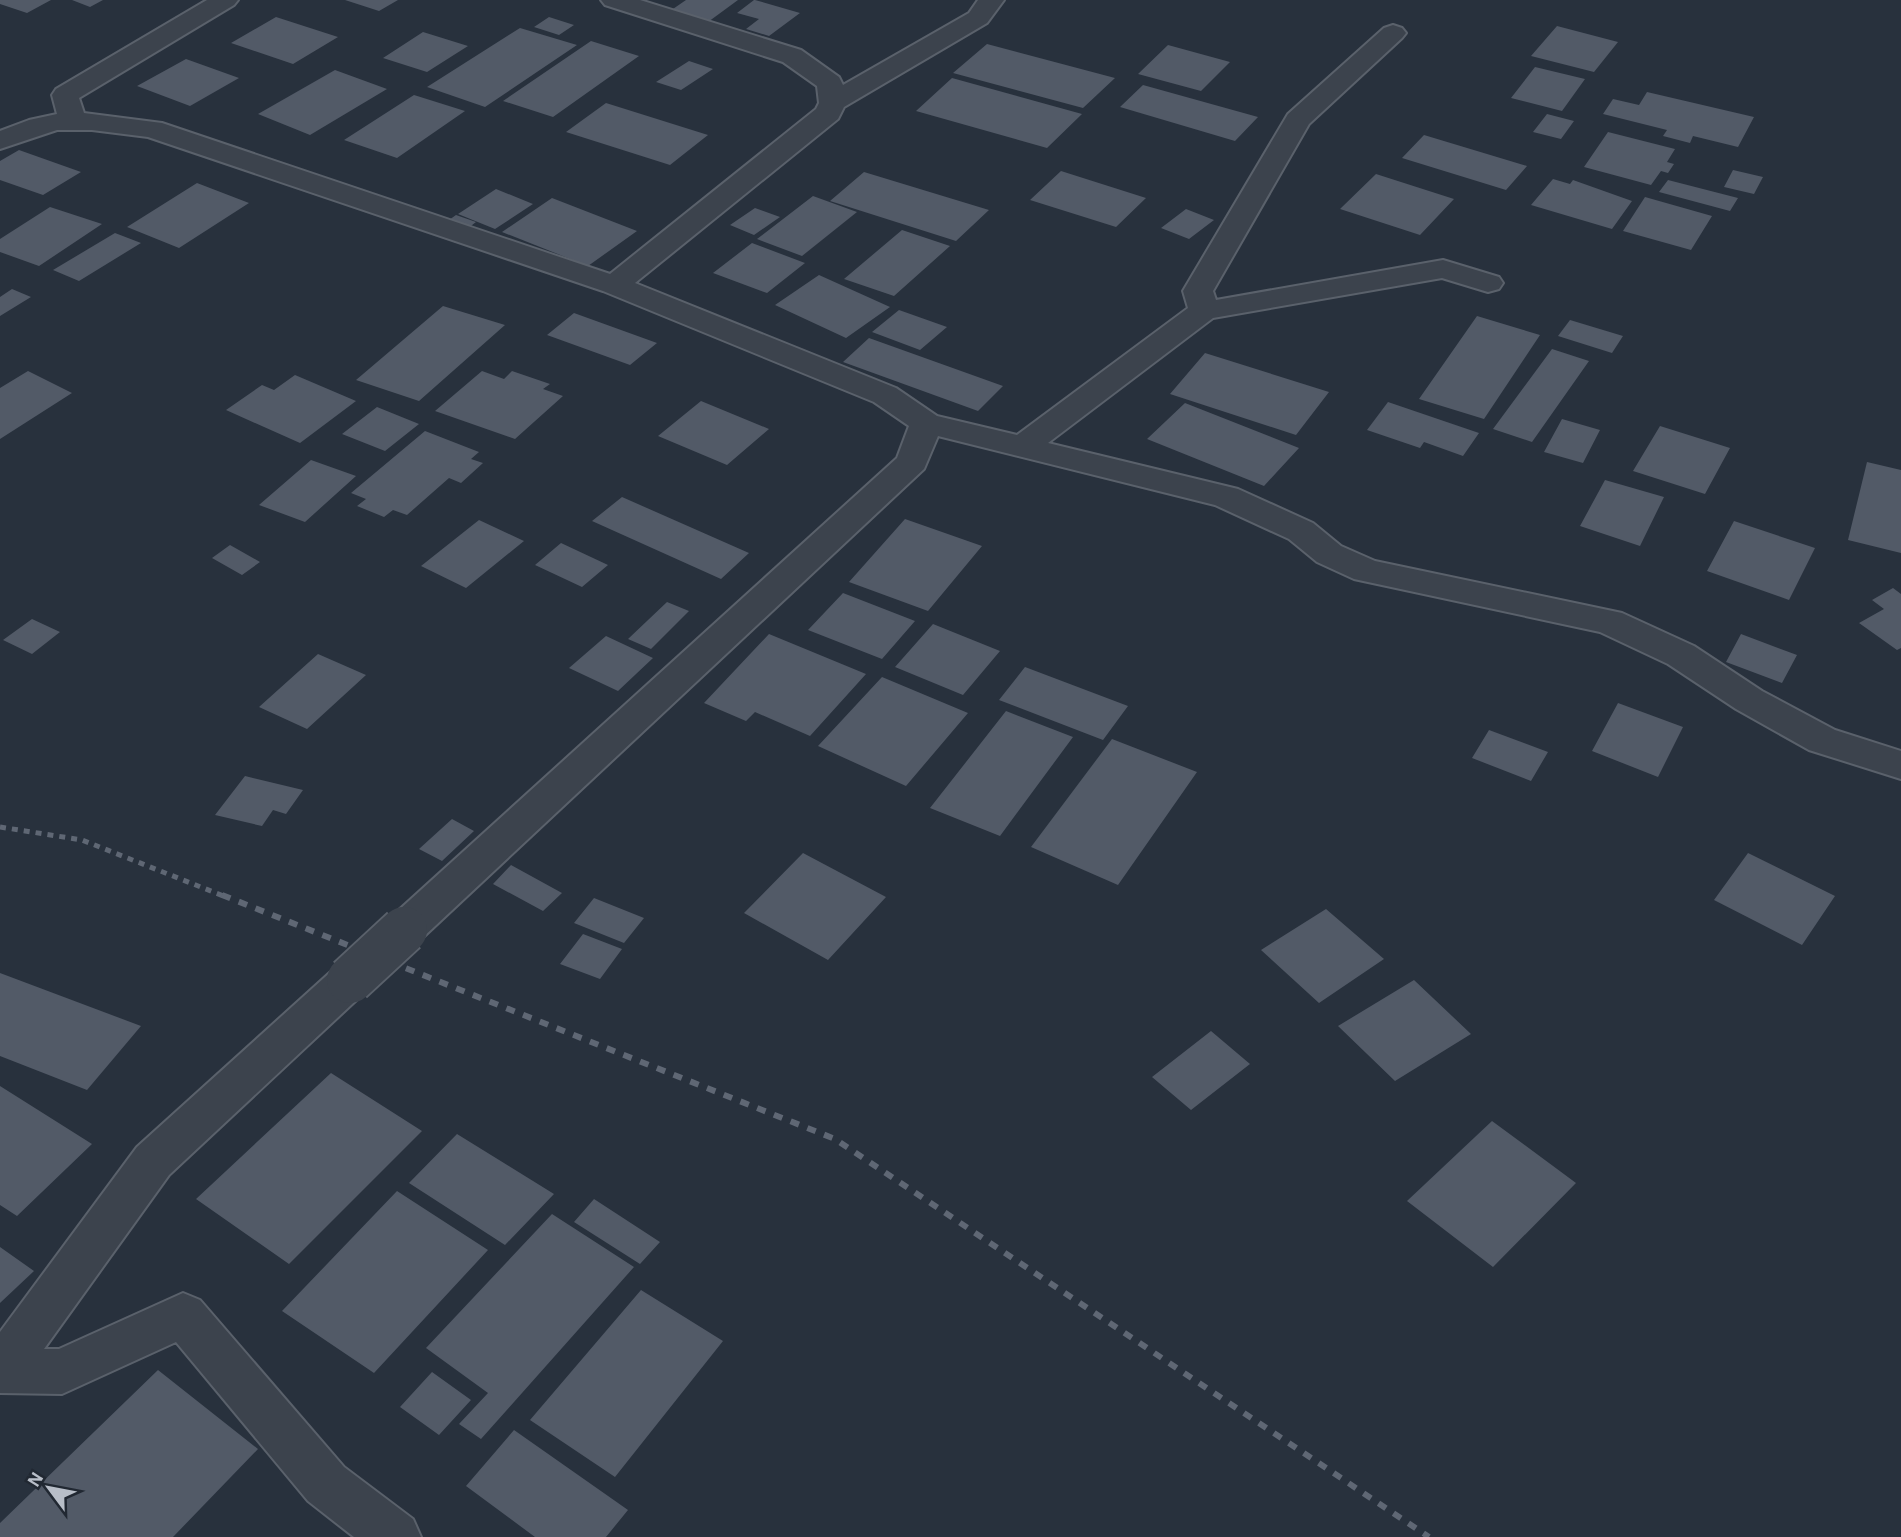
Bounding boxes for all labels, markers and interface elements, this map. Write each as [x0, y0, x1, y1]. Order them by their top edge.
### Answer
north arrow [14, 1453, 84, 1523]
text: N [24, 1469, 47, 1490]

